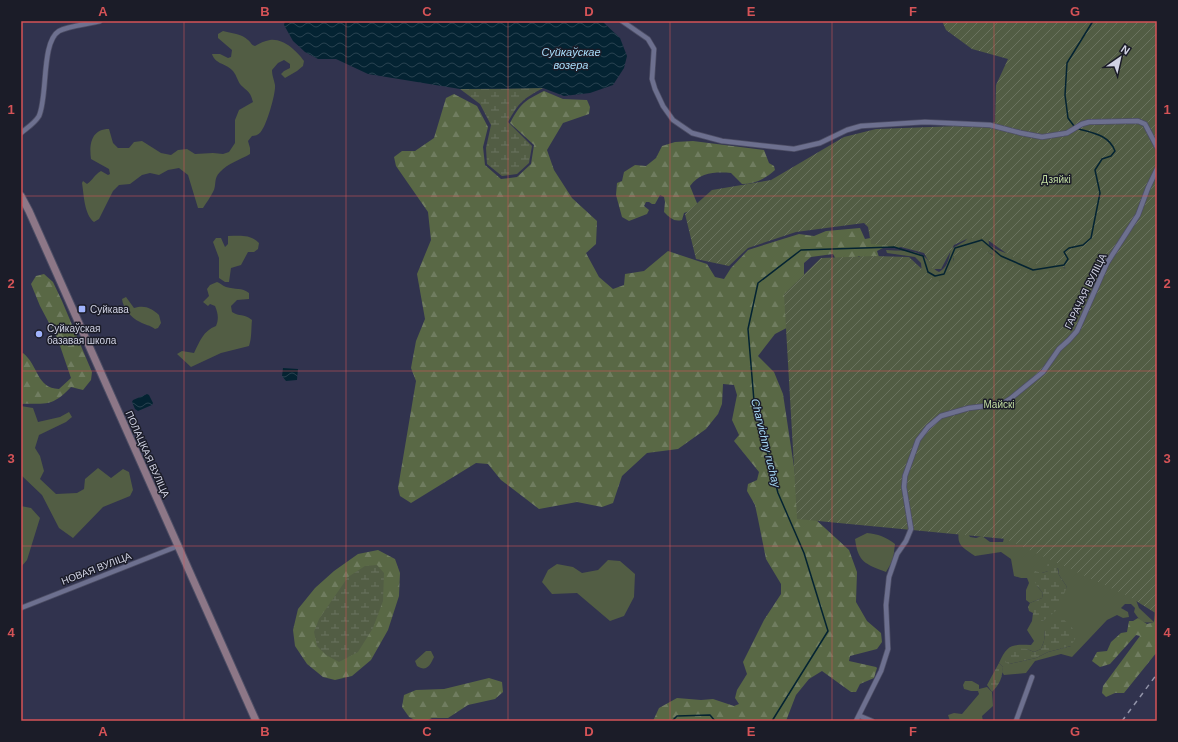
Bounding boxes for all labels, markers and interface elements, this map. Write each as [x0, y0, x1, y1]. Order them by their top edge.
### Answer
text: A [98, 4, 108, 19]
text: B [260, 4, 270, 19]
text: C [422, 4, 432, 19]
text: D [584, 4, 594, 19]
text: E [747, 4, 756, 19]
text: F [909, 4, 917, 19]
text: G [1070, 4, 1080, 19]
north arrow [1100, 38, 1140, 78]
text: N [1119, 43, 1132, 57]
water label: Суйкаўскае возера [541, 46, 601, 71]
text: 1 [7, 102, 15, 117]
text: 1 [1163, 102, 1171, 117]
park label: Дзяйкі [1041, 174, 1071, 185]
street label: ГАРАЧАЯ ВУЛІЦА [1062, 251, 1109, 331]
text: 2 [7, 276, 15, 291]
text: 2 [1163, 276, 1171, 291]
marker: Суйкава [77, 304, 87, 314]
place label: Суйкава [90, 304, 129, 315]
place label: Суйкаўская базавая школа [47, 323, 117, 346]
marker: Суйкаўская базавая школа [34, 329, 44, 339]
water label: Charvichny ruchay [749, 397, 783, 490]
park label: Майскі [983, 399, 1015, 410]
street label: ПОЛАЦКАЯ ВУЛІЦА [123, 409, 172, 500]
text: 3 [7, 451, 15, 466]
text: 3 [1163, 451, 1171, 466]
street label: НОВАЯ ВУЛІЦА [60, 550, 133, 587]
text: 4 [7, 625, 15, 640]
text: 4 [1163, 625, 1171, 640]
text: A [98, 724, 108, 739]
text: B [260, 724, 270, 739]
text: C [422, 724, 432, 739]
text: D [584, 724, 594, 739]
text: E [747, 724, 756, 739]
text: F [909, 724, 917, 739]
text: G [1070, 724, 1080, 739]

